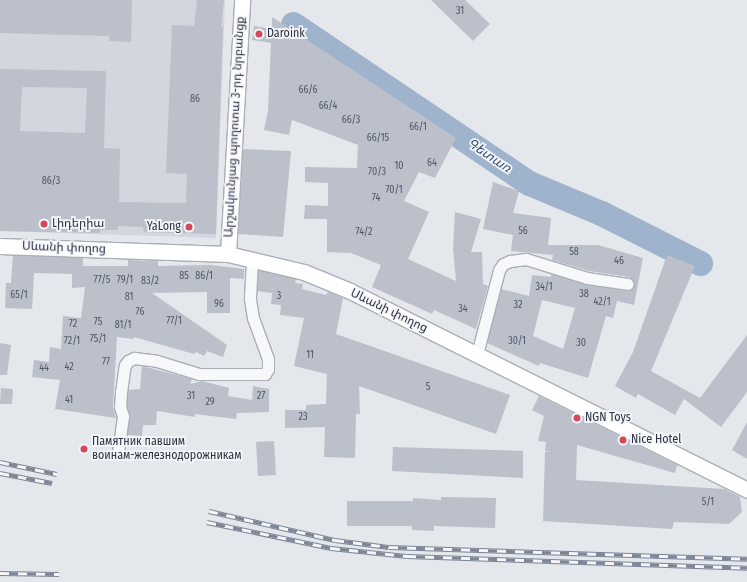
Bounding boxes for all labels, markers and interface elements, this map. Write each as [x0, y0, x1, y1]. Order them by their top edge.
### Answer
house number: 31 [456, 6, 464, 18]
street label: Արշակունյաց պողոտա 3-րդ նրբանցք [222, 16, 248, 238]
place label: Daroink [267, 27, 305, 41]
marker: Daroink [254, 29, 264, 39]
house number: 66/6 [298, 85, 318, 97]
house number: 86 [190, 94, 200, 106]
house number: 66/4 [319, 101, 337, 113]
house number: 66/3 [342, 115, 360, 127]
house number: 66/1 [409, 122, 427, 134]
house number: 66/15 [367, 133, 389, 145]
water label: Գետառ [464, 136, 514, 176]
house number: 64 [427, 158, 437, 170]
house number: 10 [394, 161, 404, 173]
house number: 70/3 [368, 167, 386, 179]
house number: 86/3 [42, 176, 60, 188]
house number: 70/1 [385, 185, 403, 197]
house number: 74 [372, 193, 380, 205]
place label: Լիդերիա [52, 217, 104, 231]
marker: Լիդերիա [39, 219, 49, 229]
place label: YaLong [147, 220, 181, 234]
marker: YaLong [184, 222, 194, 232]
house number: 56 [518, 226, 528, 238]
house number: 74/2 [355, 227, 373, 239]
street label: Սևանի փողոց [22, 239, 106, 257]
house number: 58 [569, 247, 579, 259]
house number: 46 [614, 256, 624, 268]
house number: 85 [179, 271, 189, 283]
house number: 86/1 [195, 271, 213, 283]
house number: 77/5 [94, 275, 110, 287]
house number: 79/1 [117, 275, 133, 287]
house number: 83/2 [141, 276, 159, 288]
house number: 34/1 [535, 282, 553, 294]
street label: Սևանի փողոց [348, 286, 430, 336]
house number: 38 [579, 289, 589, 301]
house number: 65/1 [10, 290, 28, 302]
house number: 3 [277, 291, 281, 303]
house number: 81 [125, 292, 133, 304]
house number: 42/1 [593, 297, 611, 309]
house number: 96 [214, 299, 224, 311]
house number: 32 [514, 300, 522, 312]
house number: 34 [458, 304, 468, 316]
house number: 76 [136, 307, 144, 319]
house number: 77/1 [166, 316, 182, 328]
house number: 75 [94, 317, 102, 329]
house number: 72 [69, 319, 77, 331]
house number: 81/1 [115, 320, 131, 332]
house number: 75/1 [90, 334, 106, 346]
house number: 72/1 [64, 336, 80, 348]
house number: 30/1 [508, 336, 526, 348]
house number: 30 [576, 338, 586, 350]
house number: 11 [306, 350, 314, 362]
house number: 77 [102, 357, 110, 369]
house number: 42 [64, 362, 74, 374]
house number: 44 [39, 363, 49, 375]
house number: 5 [426, 382, 430, 394]
house number: 31 [187, 391, 195, 403]
house number: 27 [257, 391, 265, 403]
house number: 41 [65, 395, 73, 407]
house number: 29 [205, 397, 215, 409]
place label: NGN Toys [585, 411, 631, 425]
house number: 23 [299, 412, 307, 424]
marker: NGN Toys [572, 413, 582, 423]
place label: Nice Hotel [631, 433, 681, 447]
place label: Памятник павшим воинам-железнодорожникам [92, 435, 241, 463]
marker: Nice Hotel [618, 435, 628, 445]
marker: Памятник павшим воинам-железнодорожникам [79, 444, 89, 454]
house number: 5/1 [702, 497, 714, 509]

